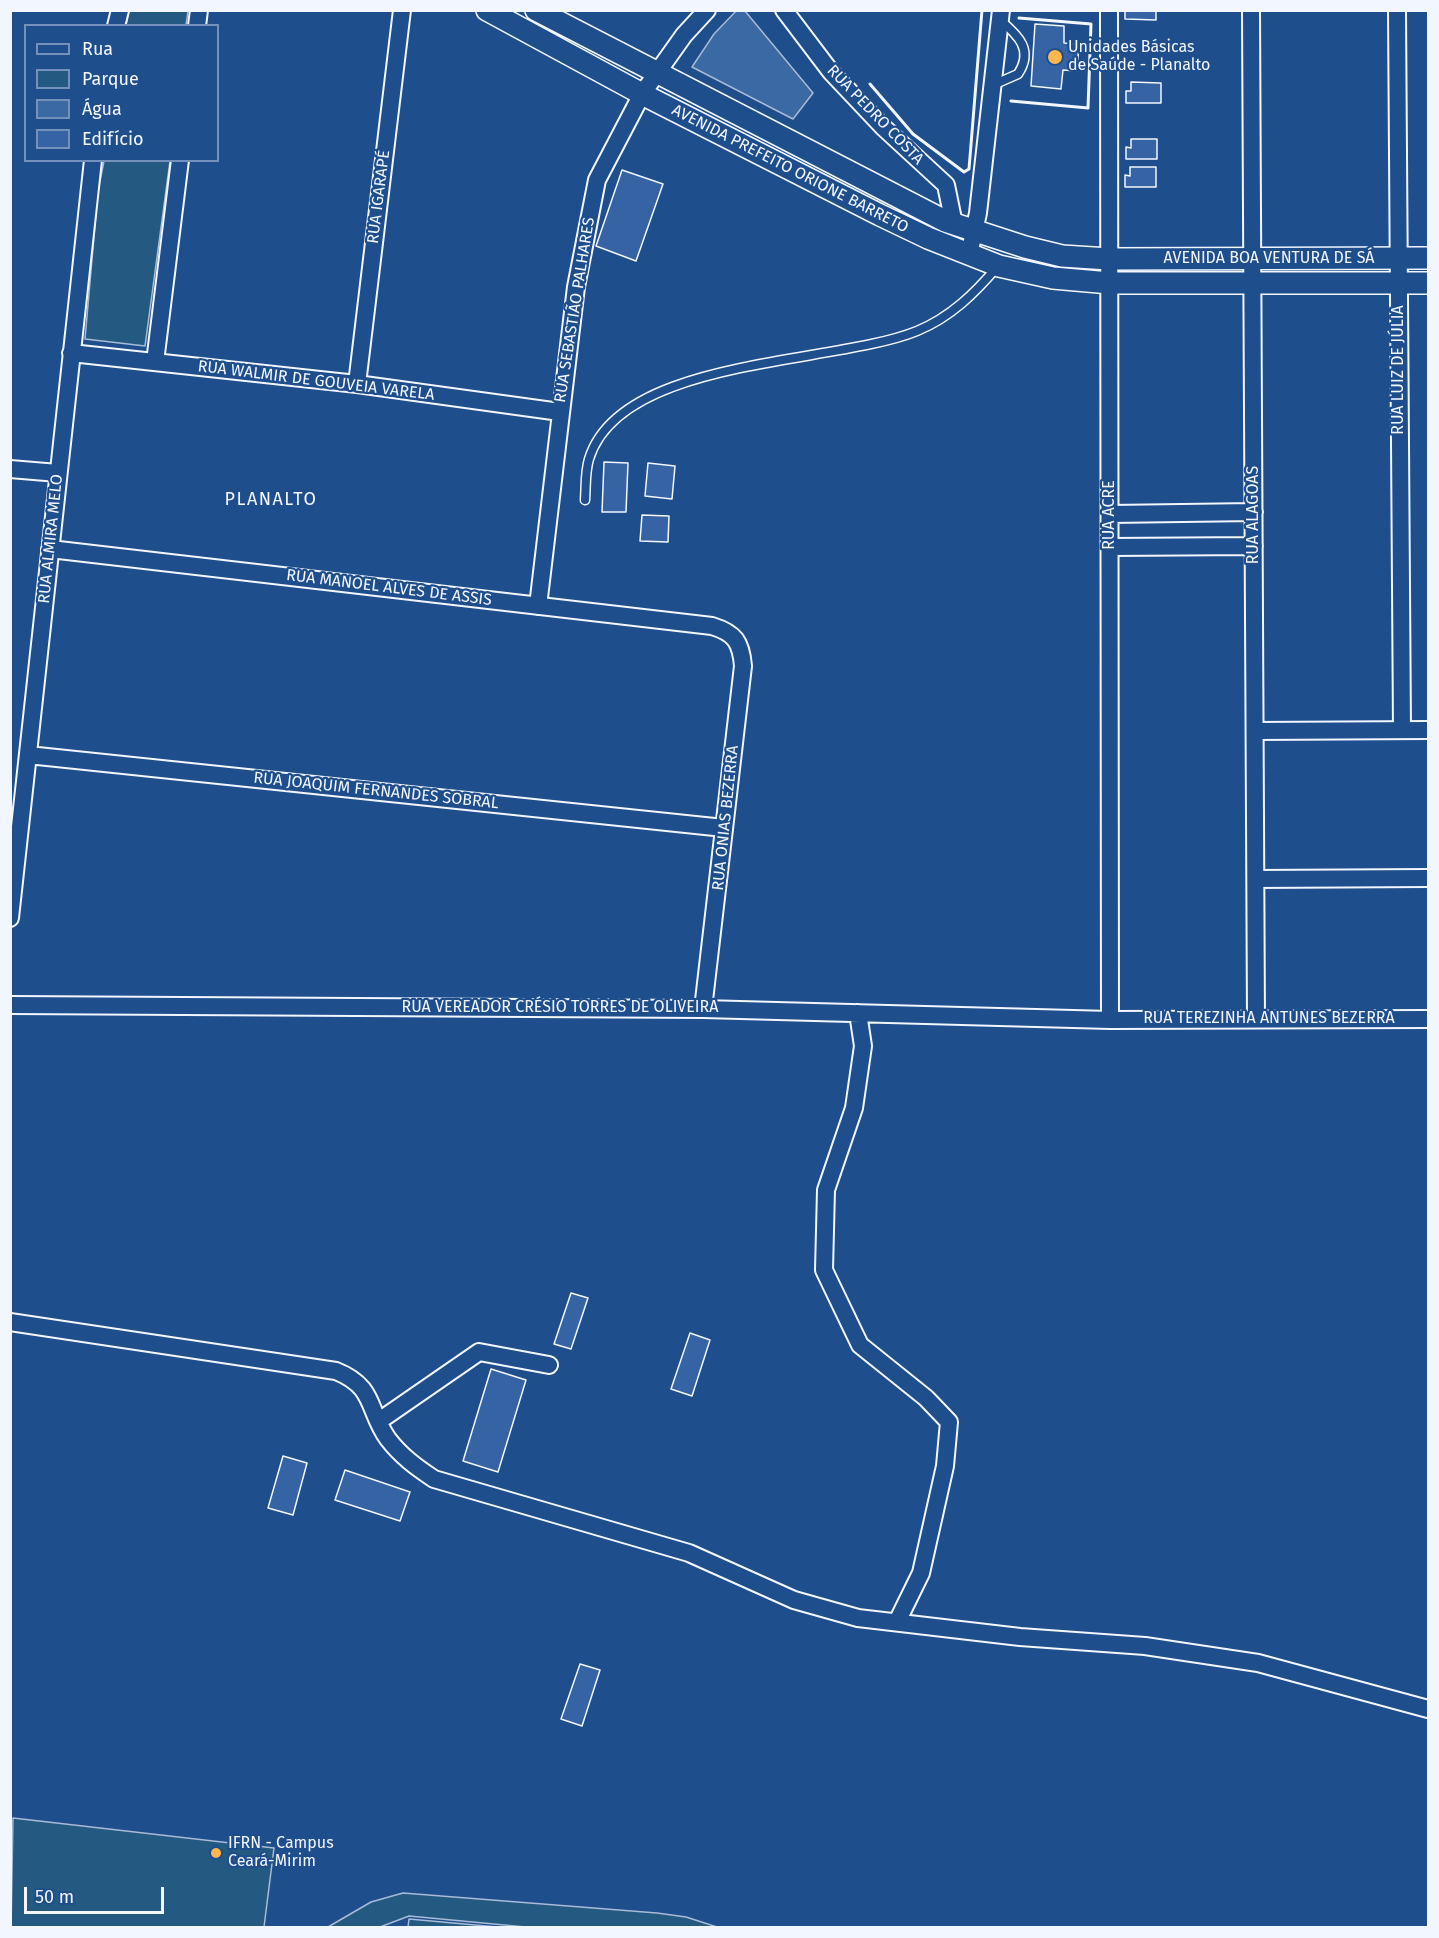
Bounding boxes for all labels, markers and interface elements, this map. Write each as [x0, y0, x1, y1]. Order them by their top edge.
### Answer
legend [24, 24, 219, 162]
text: Rua [82, 38, 113, 60]
place label: Unidades Básicas de Saúde - Planalto [1068, 38, 1210, 76]
marker: Unidades Básicas de Saúde - Planalto [1046, 48, 1064, 66]
street label: RUA PEDRO COSTA [823, 61, 927, 169]
text: Parque [82, 68, 139, 90]
text: Água [82, 98, 122, 120]
street label: AVENIDA PREFEITO ORIONE BARRETO [668, 101, 912, 237]
text: Edifício [82, 128, 144, 150]
street label: RUA IGARAPÉ [364, 149, 394, 245]
street label: RUA SEBASTIÃO PALHARES [551, 216, 599, 404]
street label: AVENIDA BOA VENTURA DE SÁ [1164, 249, 1374, 269]
street label: RUA LUIZ DE JÚLIA [1389, 305, 1409, 435]
street label: RUA WALMIR DE GOUVEIA VARELA [197, 357, 435, 405]
street label: RUA ALAGOAS [1244, 466, 1264, 564]
street label: RUA ALMIRA MELO [35, 473, 67, 605]
street label: RUA ACRE [1100, 480, 1120, 550]
district label: PLANALTO [225, 489, 317, 511]
street label: RUA MANOEL ALVES DE ASSIS [285, 566, 493, 610]
street label: RUA ONIAS BEZERRA [709, 744, 743, 892]
street label: RUA JOAQUIM FERNANDES SOBRAL [252, 769, 500, 813]
street label: RUA VEREADOR CRÉSIO TORRES DE OLIVEIRA [402, 998, 718, 1018]
street label: RUA TEREZINHA ANTUNES BEZERRA [1143, 1009, 1395, 1029]
place label: IFRN - Campus Ceará-Mirim [228, 1834, 334, 1872]
marker: IFRN - Campus Ceará-Mirim [209, 1846, 223, 1860]
scale bar [27, 1875, 166, 1913]
text: 50 m [35, 1886, 74, 1908]

